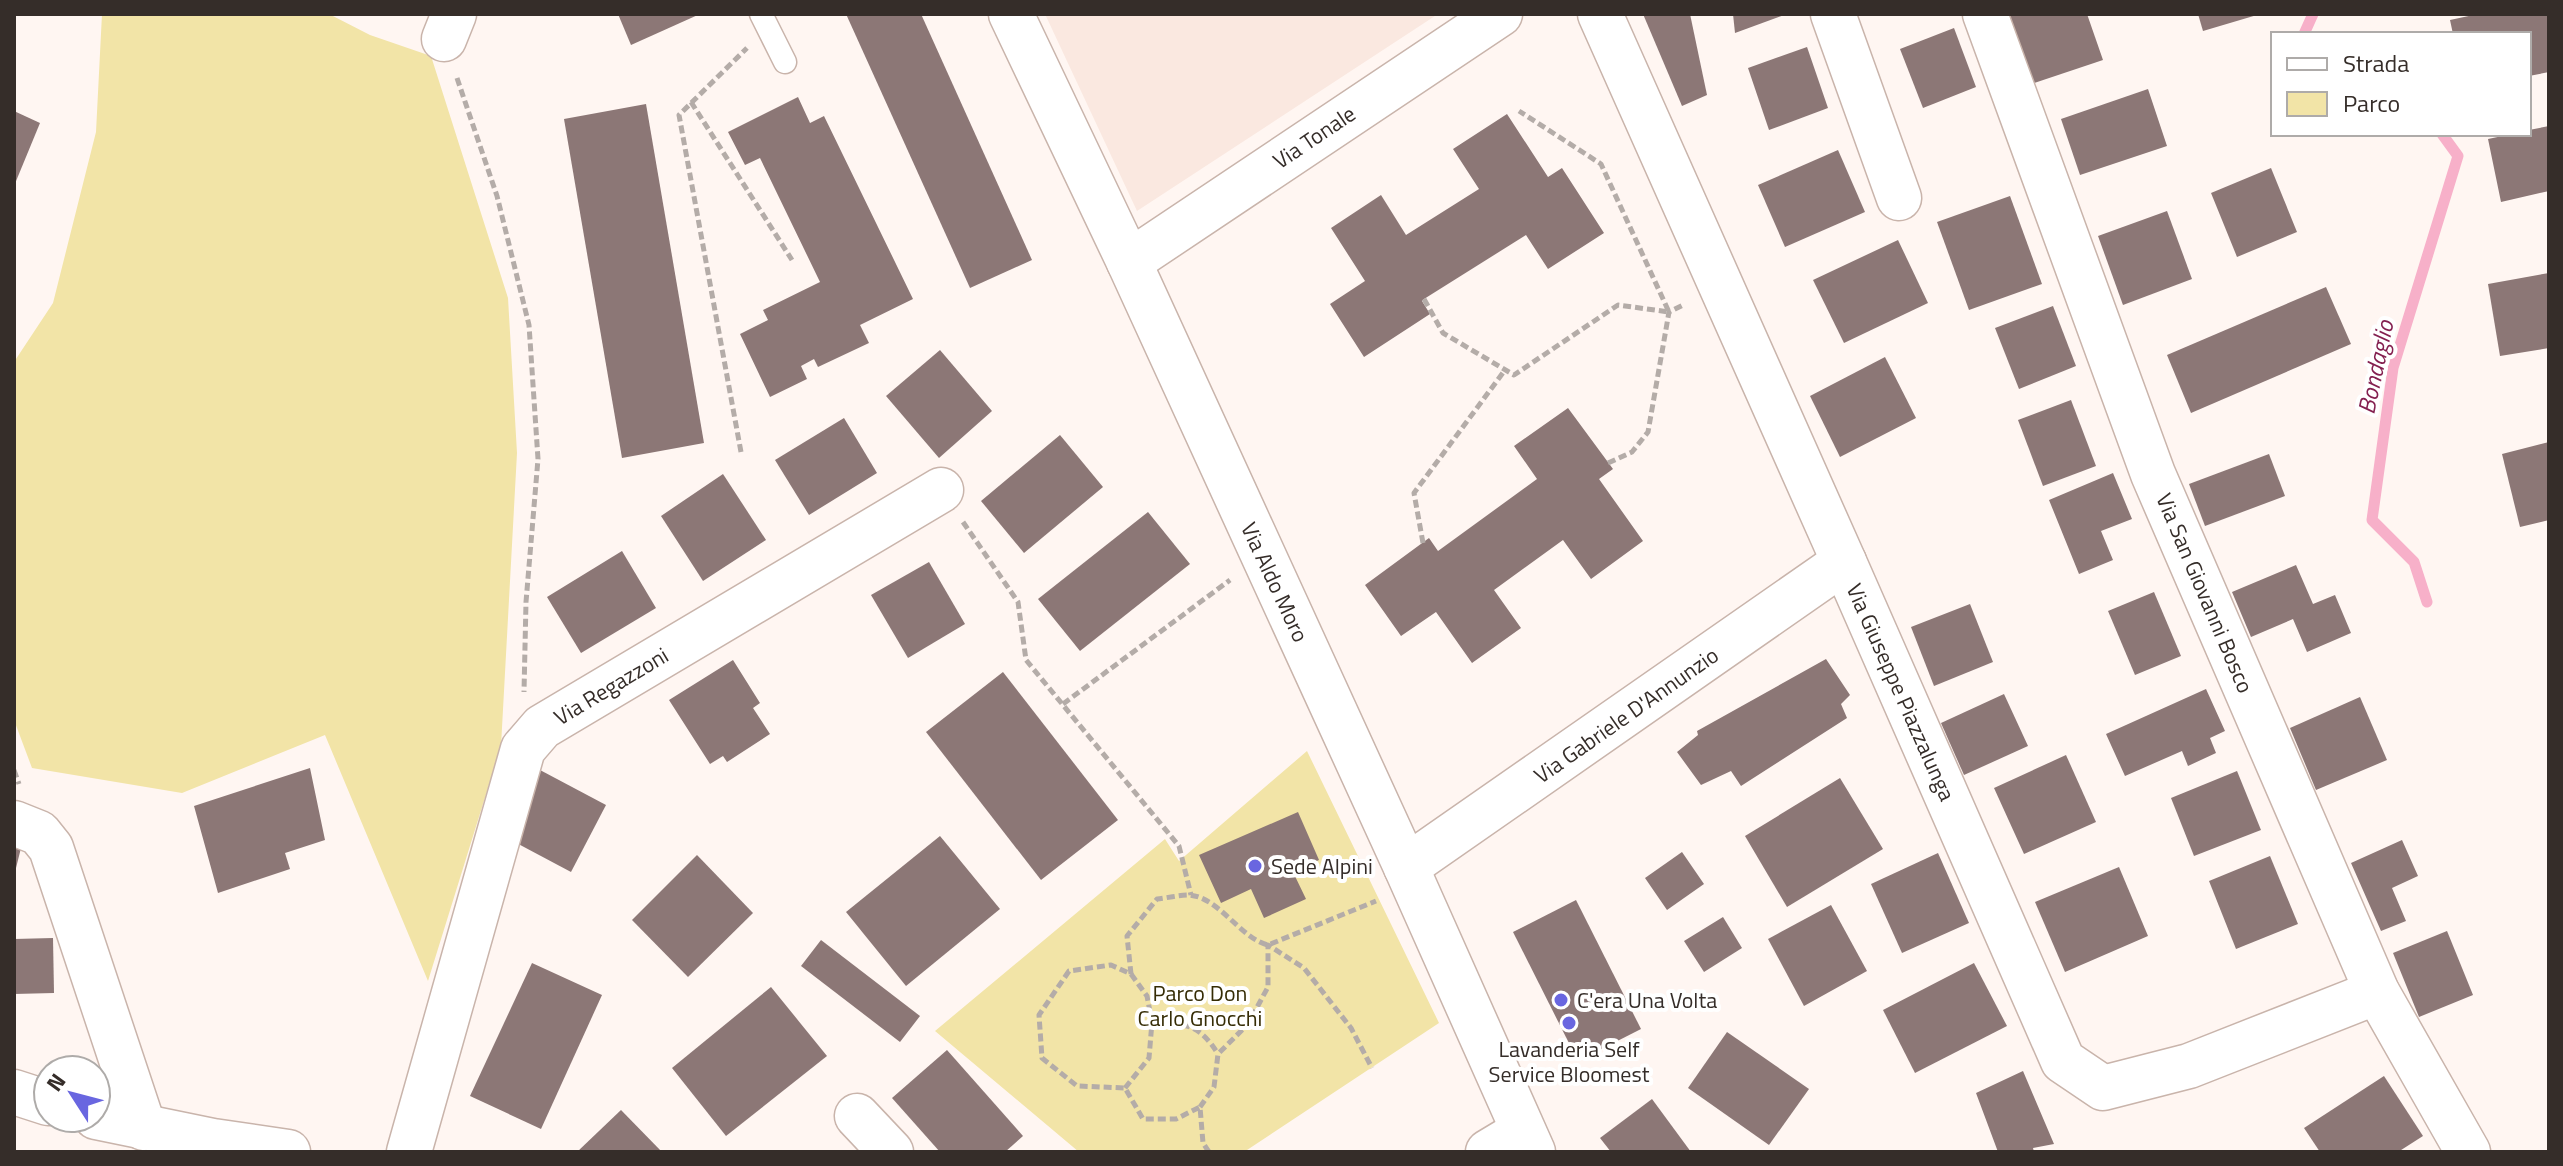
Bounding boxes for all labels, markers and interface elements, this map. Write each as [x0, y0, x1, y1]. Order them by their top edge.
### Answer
legend [2271, 32, 2531, 136]
text: Strada [2343, 45, 2409, 81]
text: Parco [2343, 85, 2400, 121]
street label: Via Tonale [1266, 97, 1362, 177]
water label: Bondaglio [2348, 316, 2403, 417]
street label: Via San Giovanni Bosco [2148, 488, 2262, 698]
street label: Via Aldo Moro [1232, 516, 1318, 648]
street label: Via Giuseppe Piazzalunga [1838, 578, 1964, 806]
street label: Via Regazzoni [547, 638, 675, 734]
street label: Via Gabriele D'Annunzio [1527, 638, 1725, 792]
place label: Sede Alpini [1271, 849, 1373, 883]
marker: Sede Alpini [1246, 857, 1264, 875]
park label: Parco Don Carlo Gnocchi [1138, 976, 1262, 1035]
place label: C'era Una Volta [1577, 983, 1717, 1017]
marker: C'era Una Volta [1552, 991, 1570, 1009]
marker: Lavanderia Self Service Bloomest [1560, 1014, 1578, 1032]
place label: Lavanderia Self Service Bloomest [1489, 1032, 1650, 1091]
north arrow [32, 1054, 112, 1134]
text: N [38, 1066, 74, 1098]

